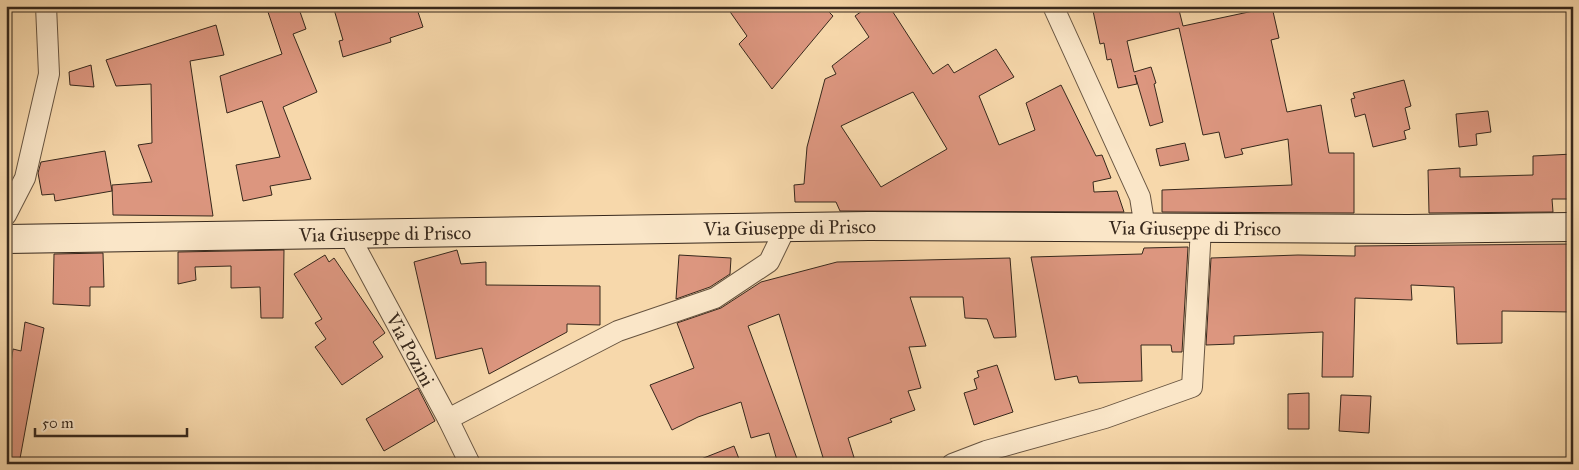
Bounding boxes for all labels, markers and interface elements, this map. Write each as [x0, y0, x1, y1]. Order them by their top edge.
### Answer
street label: Via Giuseppe di Prisco [703, 214, 876, 240]
street label: Via Giuseppe di Prisco [1108, 216, 1281, 240]
street label: Via Giuseppe di Prisco [298, 220, 472, 246]
street label: Via Pozini [381, 308, 440, 390]
scale bar [35, 405, 188, 437]
text: 50 m [42, 414, 74, 432]

